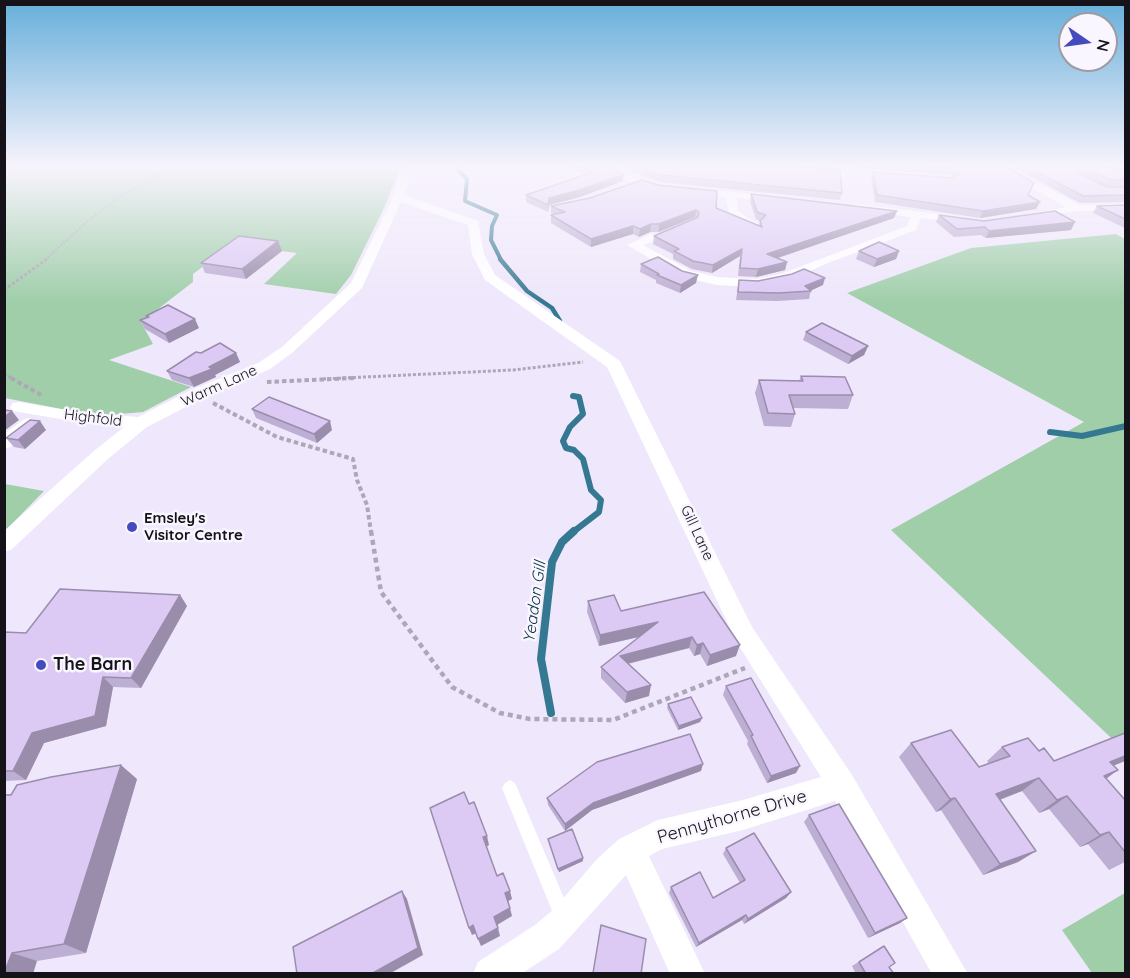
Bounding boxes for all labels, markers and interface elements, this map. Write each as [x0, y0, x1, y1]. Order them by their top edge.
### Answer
north arrow [1058, 12, 1118, 72]
text: N [1093, 38, 1115, 54]
street label: Warm Lane [178, 361, 260, 411]
street label: Highfold [63, 406, 123, 430]
street label: Gill Lane [676, 503, 718, 563]
place label: Emsley's Visitor Centre [144, 509, 243, 544]
marker: Emsley's Visitor Centre [125, 520, 139, 534]
water label: Yeadon Gill [520, 560, 550, 644]
place label: The Barn [53, 654, 132, 676]
marker: The Barn [34, 658, 48, 672]
street label: Pennythorne Drive [655, 785, 809, 849]

